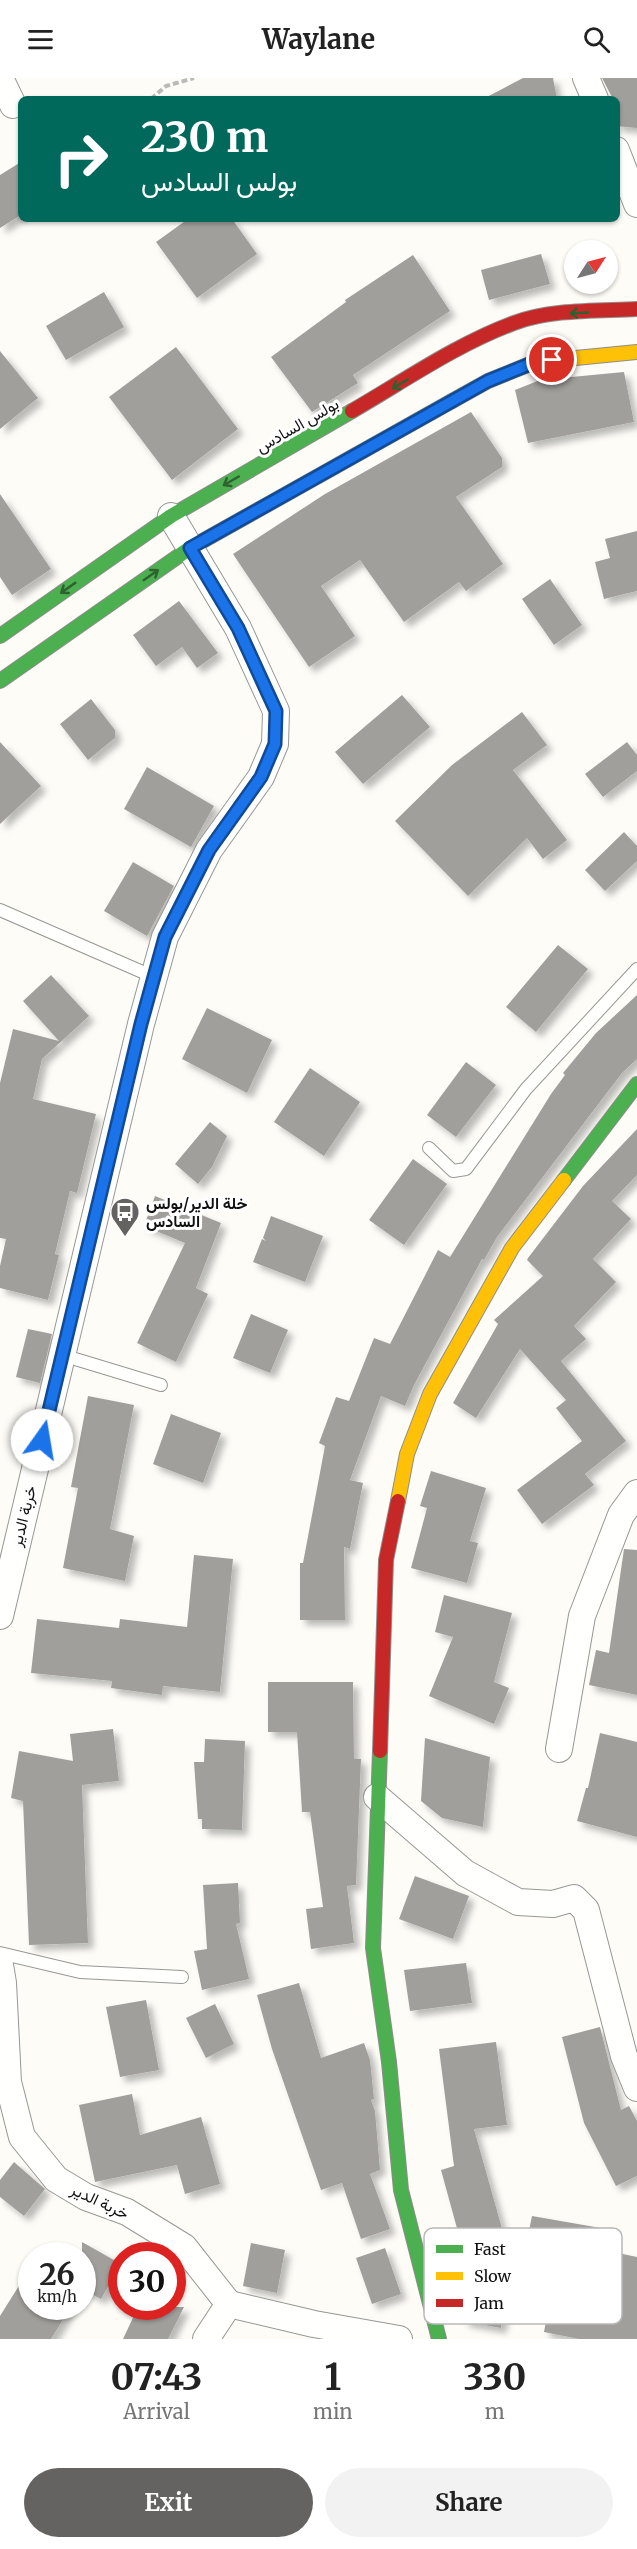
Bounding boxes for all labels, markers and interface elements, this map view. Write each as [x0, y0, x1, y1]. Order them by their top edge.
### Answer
text: Waylane [262, 22, 375, 56]
icon: menu [24, 23, 57, 56]
icon: search [580, 23, 613, 56]
text: 230 m [141, 111, 268, 163]
icon: right [42, 120, 120, 198]
text: بولس السادس [141, 164, 297, 198]
north arrow [564, 240, 618, 294]
map controls [564, 240, 618, 294]
one-way arrow [569, 307, 589, 318]
pin [526, 334, 577, 385]
icon: arrive [535, 343, 568, 376]
one-way arrow [392, 378, 409, 390]
street label: بولس السادس [252, 393, 343, 458]
one-way arrow [223, 476, 240, 488]
one-way arrow [143, 569, 159, 581]
one-way arrow [61, 582, 77, 594]
place label: خلة الدير/بولس السادس [146, 1193, 247, 1231]
bus stop icon: خلة الدير/بولس السادس [109, 1196, 141, 1238]
position arrow [10, 1408, 74, 1472]
street label: خربة الدير [6, 1483, 41, 1550]
street label: خربة الدير [66, 2178, 133, 2224]
legend [424, 2228, 622, 2324]
text: Fast [474, 2239, 507, 2259]
speed limit sign: 30 [108, 2242, 186, 2320]
text: 26 [39, 2255, 75, 2293]
text: Slow [474, 2266, 512, 2286]
text: km/h [37, 2287, 77, 2306]
text: Jam [473, 2293, 504, 2313]
text: 07:43 [111, 2355, 202, 2400]
text: 1 [324, 2355, 341, 2400]
text: 330 [463, 2355, 526, 2400]
text: Arrival [123, 2399, 190, 2424]
text: min [313, 2399, 353, 2424]
text: m [485, 2399, 505, 2424]
button: Exit [24, 2468, 313, 2537]
button: Share [325, 2468, 613, 2537]

